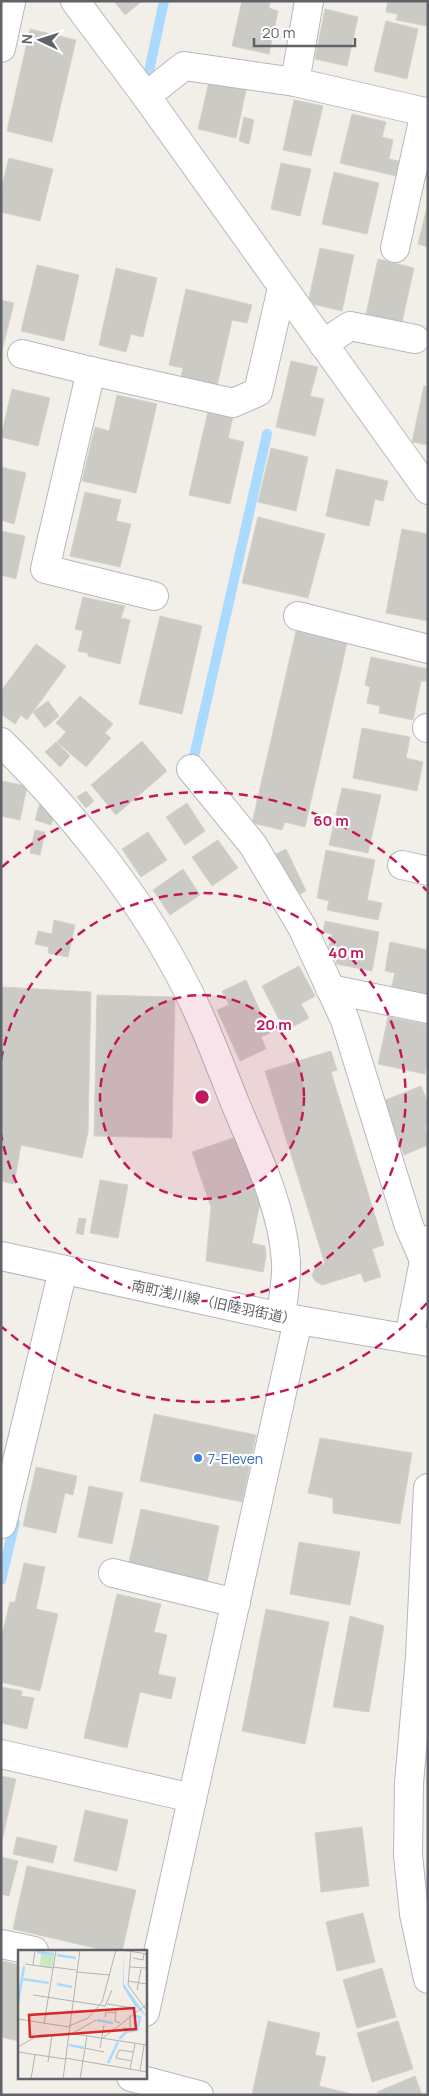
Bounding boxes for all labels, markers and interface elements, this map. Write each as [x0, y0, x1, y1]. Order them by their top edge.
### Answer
north arrow [15, 15, 65, 65]
scale bar [254, 15, 355, 47]
text: 20 m [262, 22, 295, 43]
text: N [17, 33, 36, 45]
text: 60 m [313, 810, 349, 831]
text: 40 m [328, 942, 364, 963]
text: 20 m [256, 1014, 292, 1035]
centre of rings [193, 1088, 211, 1106]
street label: 南町浅川線（旧陸羽街道） [130, 1275, 298, 1329]
place label: 7-Eleven [208, 1449, 263, 1468]
marker: 7-Eleven [192, 1452, 204, 1464]
inset map [18, 1950, 146, 2078]

